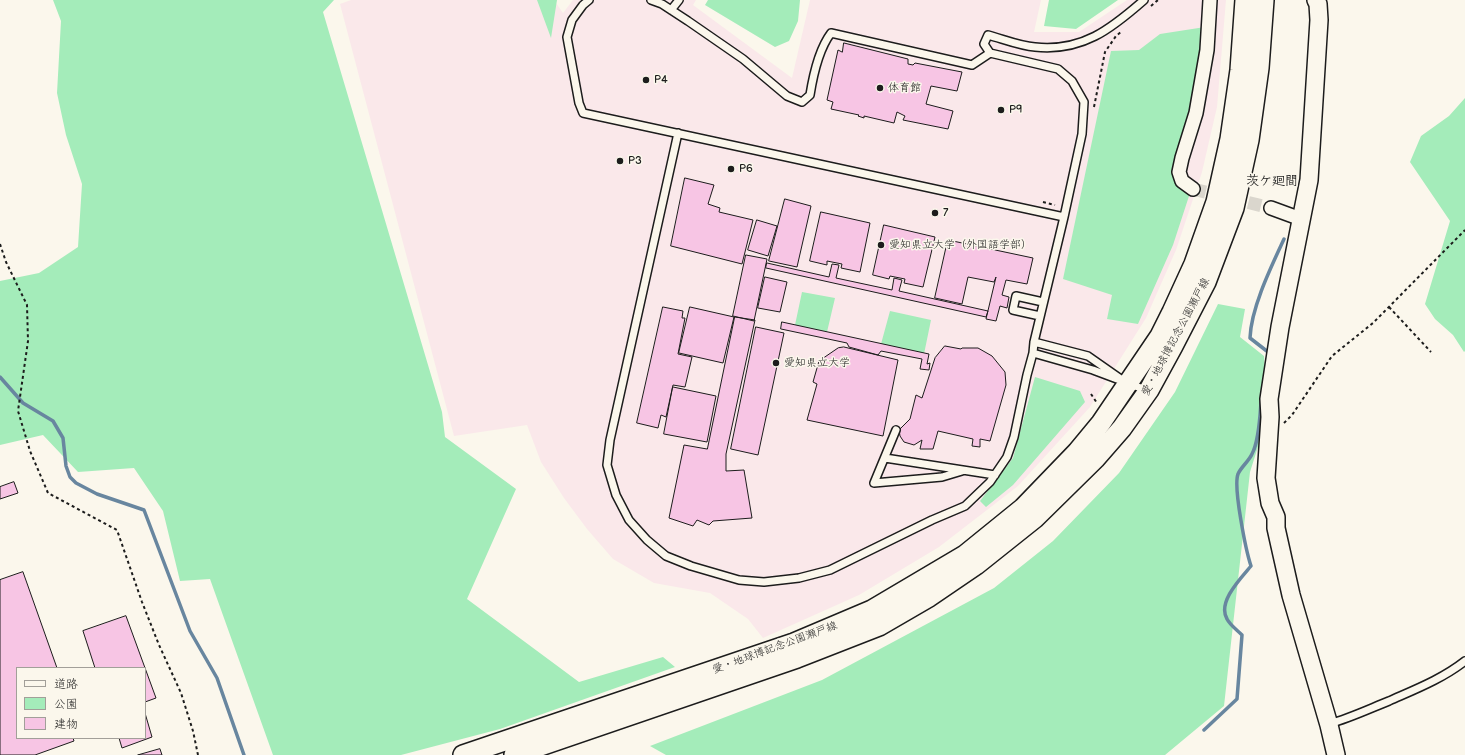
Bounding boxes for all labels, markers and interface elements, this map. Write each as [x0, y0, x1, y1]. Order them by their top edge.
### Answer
place label: P4 [654, 73, 668, 87]
marker: P4 [641, 75, 651, 85]
place label: 体育館 [888, 81, 921, 95]
marker: 体育館 [875, 83, 885, 93]
place label: P9 [1009, 103, 1022, 117]
marker: P9 [996, 105, 1006, 115]
place label: P3 [628, 154, 642, 168]
marker: P3 [615, 156, 625, 166]
place label: P6 [739, 162, 753, 176]
marker: P6 [726, 164, 736, 174]
district label: 茨ケ廻間 [1246, 174, 1298, 190]
place label: 7 [943, 206, 948, 220]
marker: 7 [930, 208, 940, 218]
place label: 愛知県立大学（外国語学部） [889, 238, 1032, 252]
marker: 愛知県立大学（外国語学部） [876, 240, 886, 250]
street label: 愛・地球博記念公園瀬戸線 [1139, 276, 1213, 398]
place label: 愛知県立大学 [784, 356, 850, 370]
marker: 愛知県立大学 [771, 358, 781, 368]
street label: 愛・地球博記念公園瀬戸線 [711, 619, 839, 677]
legend [16, 667, 146, 739]
text: 道路 [54, 677, 78, 692]
text: 公園 [54, 697, 78, 712]
text: 建物 [54, 717, 78, 732]

